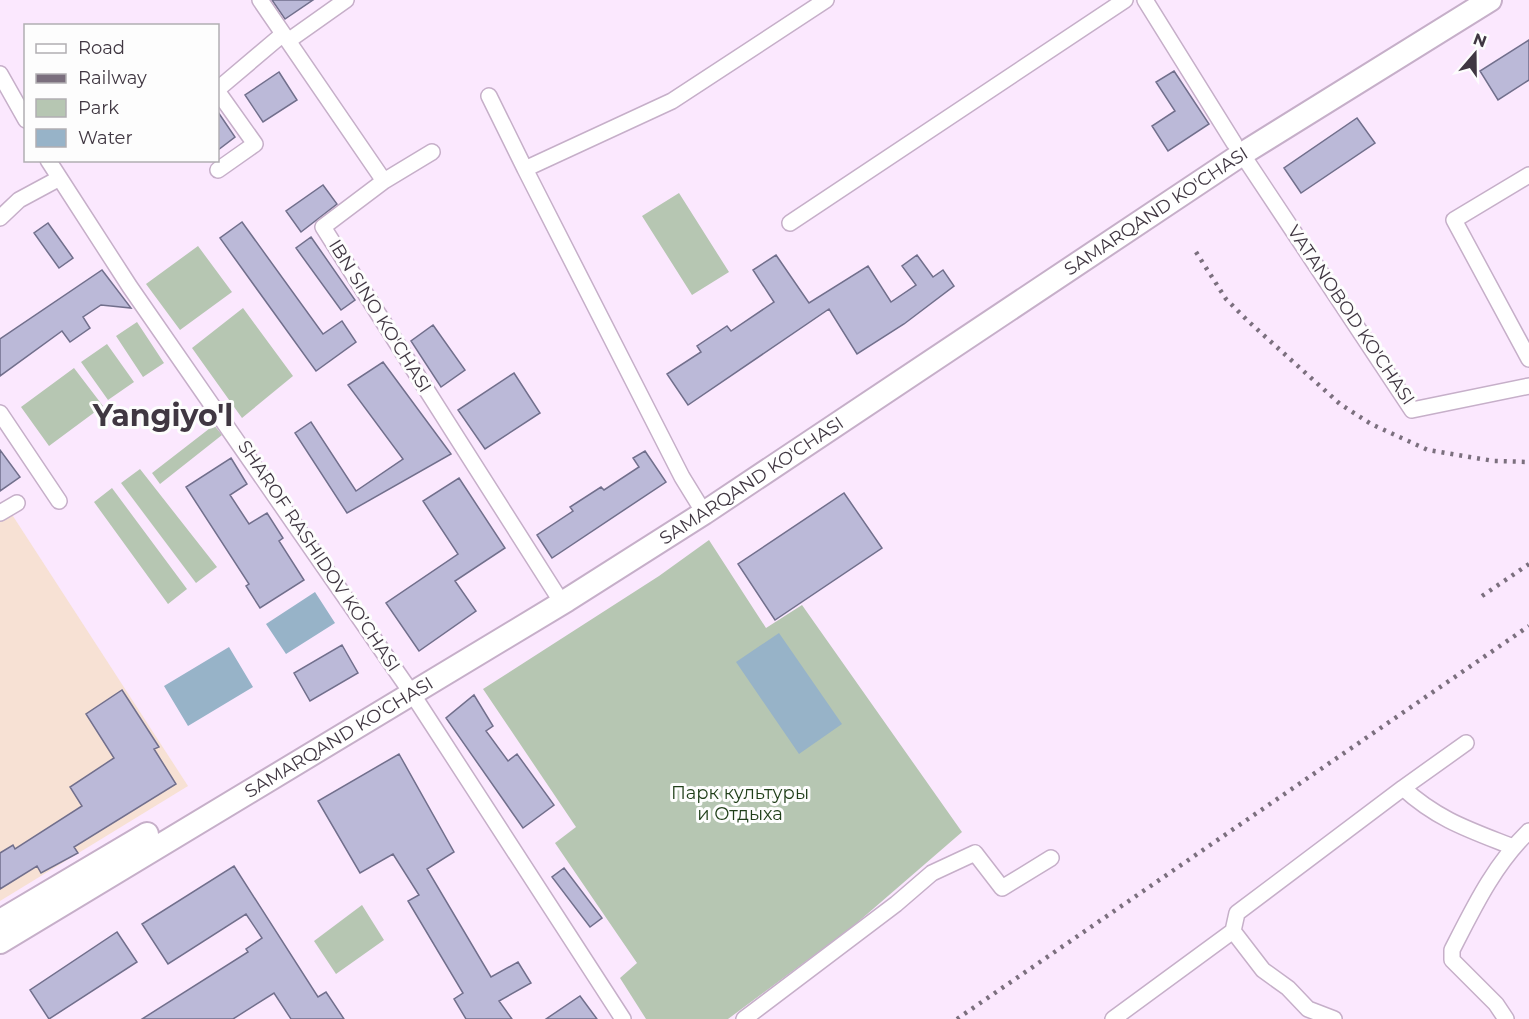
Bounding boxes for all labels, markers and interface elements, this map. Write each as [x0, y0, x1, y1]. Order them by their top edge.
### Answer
legend [24, 24, 219, 162]
north arrow [1445, 24, 1505, 84]
text: N [1471, 29, 1489, 52]
text: Road [78, 37, 125, 59]
text: Railway [78, 67, 147, 89]
text: Park [78, 97, 119, 119]
text: Water [78, 127, 133, 149]
street label: SAMARQAND KO'CHASI [1060, 142, 1252, 280]
street label: VATANOBOD KO'CHASI [1283, 221, 1419, 409]
street label: IBN SINO KO'CHASI [324, 235, 436, 397]
district label: Yangiyo'l [92, 397, 233, 434]
street label: SAMARQAND KO'CHASI [655, 412, 848, 549]
street label: SHAROF RASHIDOV KO’CHASI [233, 436, 405, 676]
street label: SAMARQAND KO'CHASI [241, 672, 437, 803]
park label: Парк культуры и Отдыха [671, 782, 809, 825]

